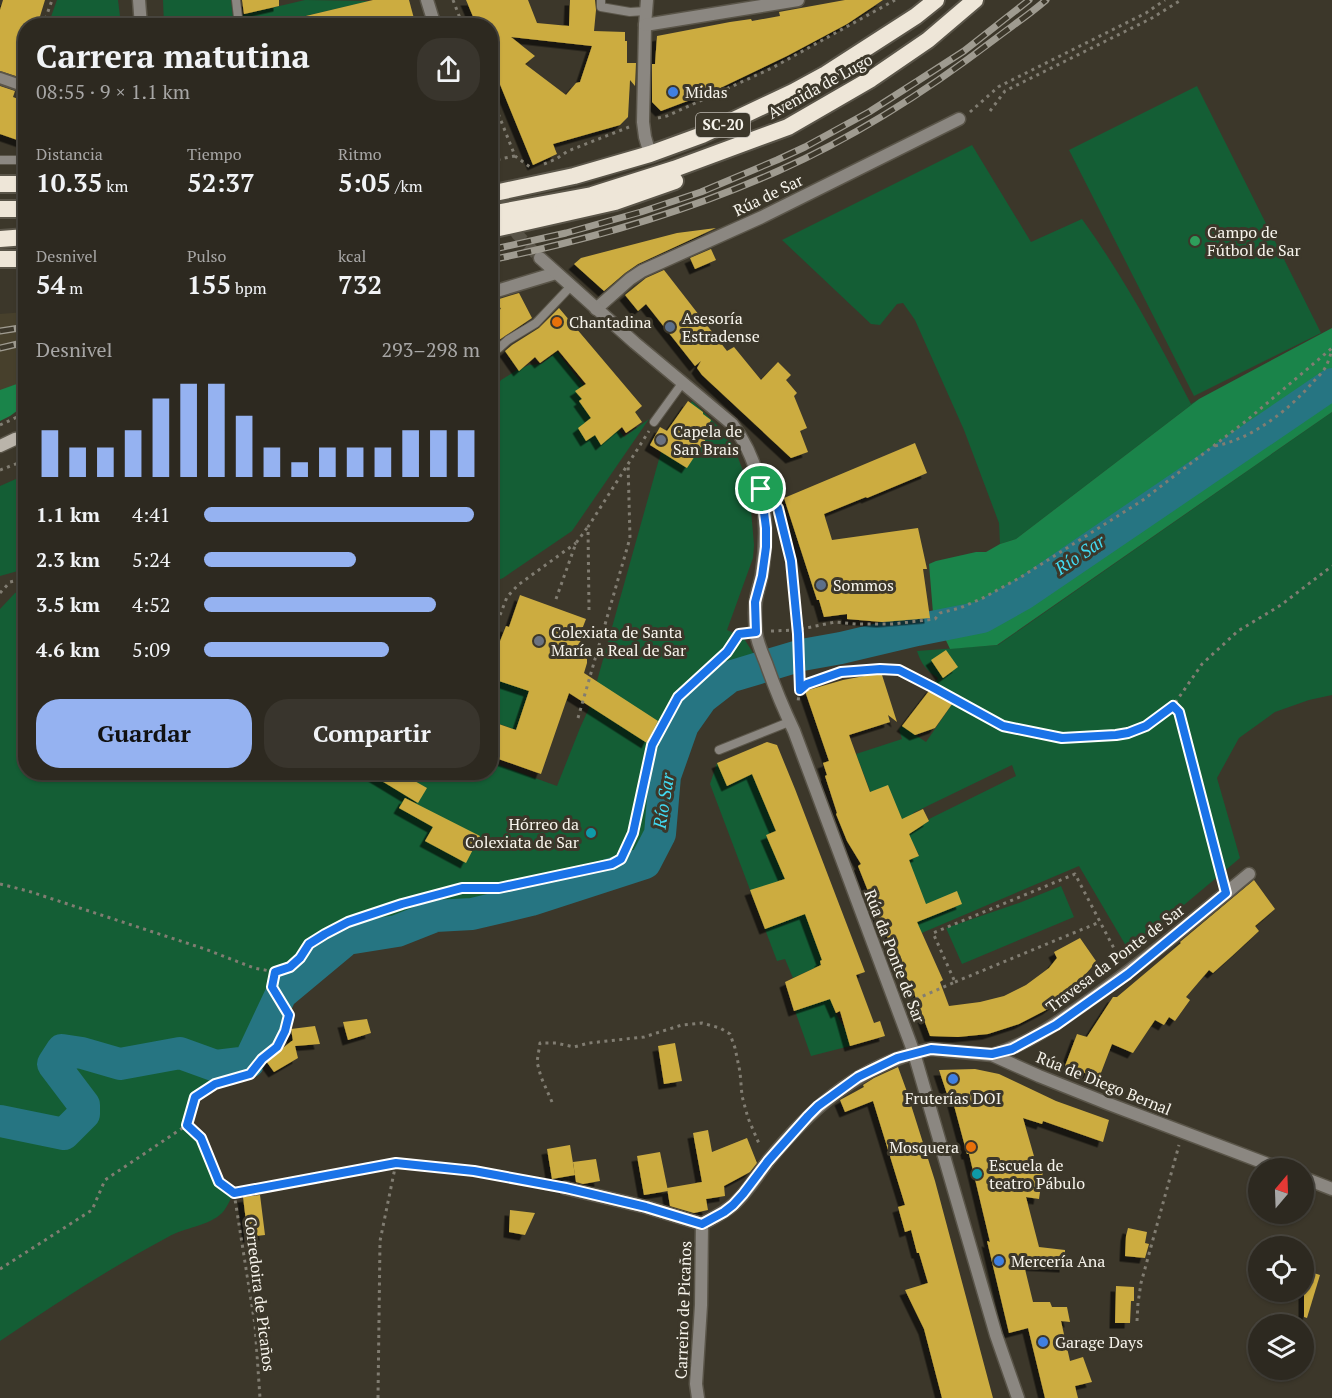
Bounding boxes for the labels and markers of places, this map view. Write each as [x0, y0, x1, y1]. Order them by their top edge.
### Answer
place label: Midas [685, 81, 728, 103]
marker: Midas [666, 85, 680, 99]
place label: Campo de Fútbol de Sar [1207, 221, 1302, 261]
marker: Campo de Fútbol de Sar [1188, 234, 1202, 248]
place label: Asesoría Estradense [682, 307, 760, 347]
place label: Chantadina [569, 311, 652, 333]
marker: Chantadina [550, 315, 564, 329]
marker: Asesoría Estradense [663, 320, 677, 334]
place label: Capela de San Brais [673, 420, 742, 460]
marker: Capela de San Brais [654, 433, 668, 447]
pin [735, 463, 786, 514]
place label: Sommos [833, 574, 894, 596]
marker: Sommos [814, 578, 828, 592]
place label: Colexiata de Santa María a Real de Sar [551, 621, 687, 661]
marker: Colexiata de Santa María a Real de Sar [532, 634, 546, 648]
place label: Hórreo da Colexiata de Sar [465, 813, 580, 853]
marker: Hórreo da Colexiata de Sar [584, 826, 598, 840]
marker: Fruterías DOI [946, 1072, 960, 1086]
place label: Fruterías DOI [905, 1087, 1001, 1109]
place label: Mosquera [889, 1136, 959, 1158]
marker: Mosquera [964, 1140, 978, 1154]
place label: Escuela de teatro Pábulo [989, 1154, 1085, 1194]
marker: Escuela de teatro Pábulo [970, 1167, 984, 1181]
place label: Mercería Ana [1011, 1250, 1105, 1272]
marker: Mercería Ana [992, 1254, 1006, 1268]
place label: Garage Days [1055, 1331, 1143, 1353]
marker: Garage Days [1036, 1335, 1050, 1349]

